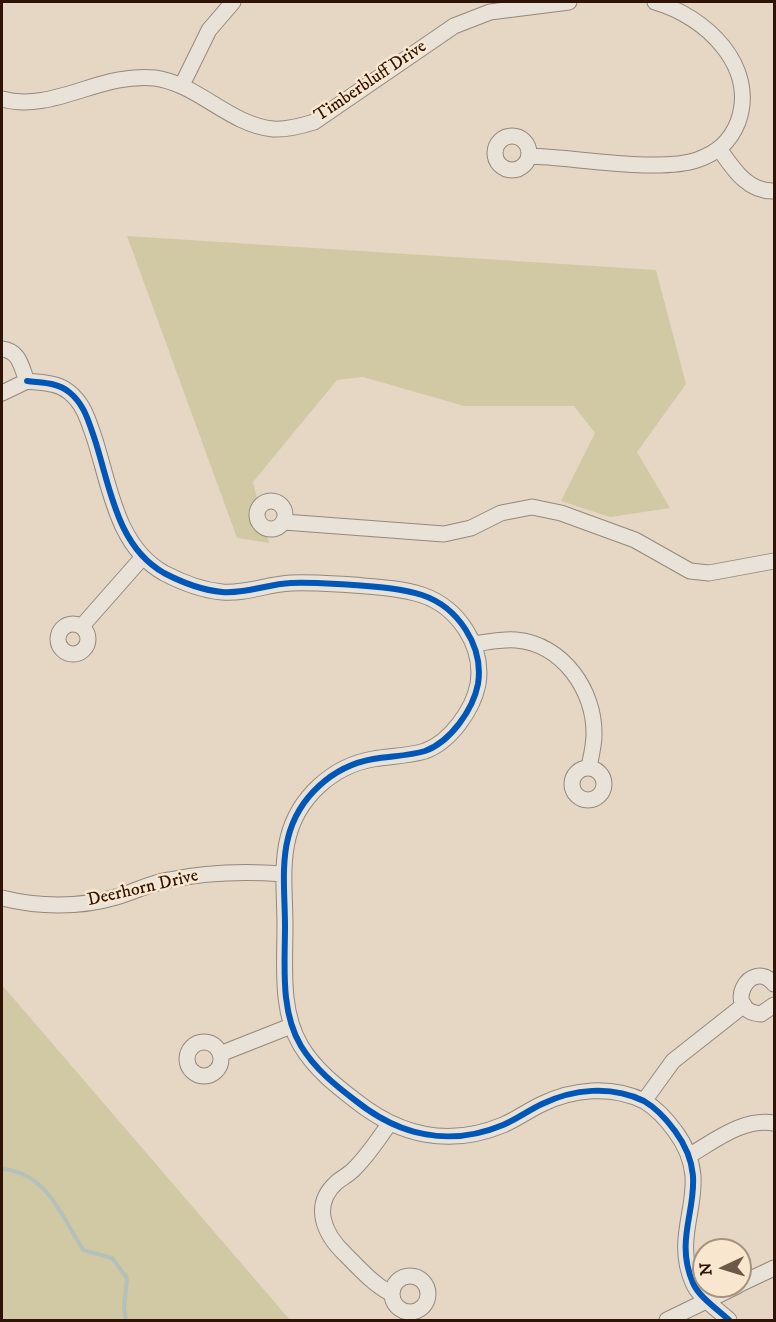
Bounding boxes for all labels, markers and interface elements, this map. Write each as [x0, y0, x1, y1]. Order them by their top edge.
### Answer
street label: Timberbluff Drive [311, 37, 431, 127]
street label: Deerhorn Drive [85, 866, 201, 912]
north arrow [692, 1238, 752, 1298]
text: N [696, 1262, 716, 1276]

